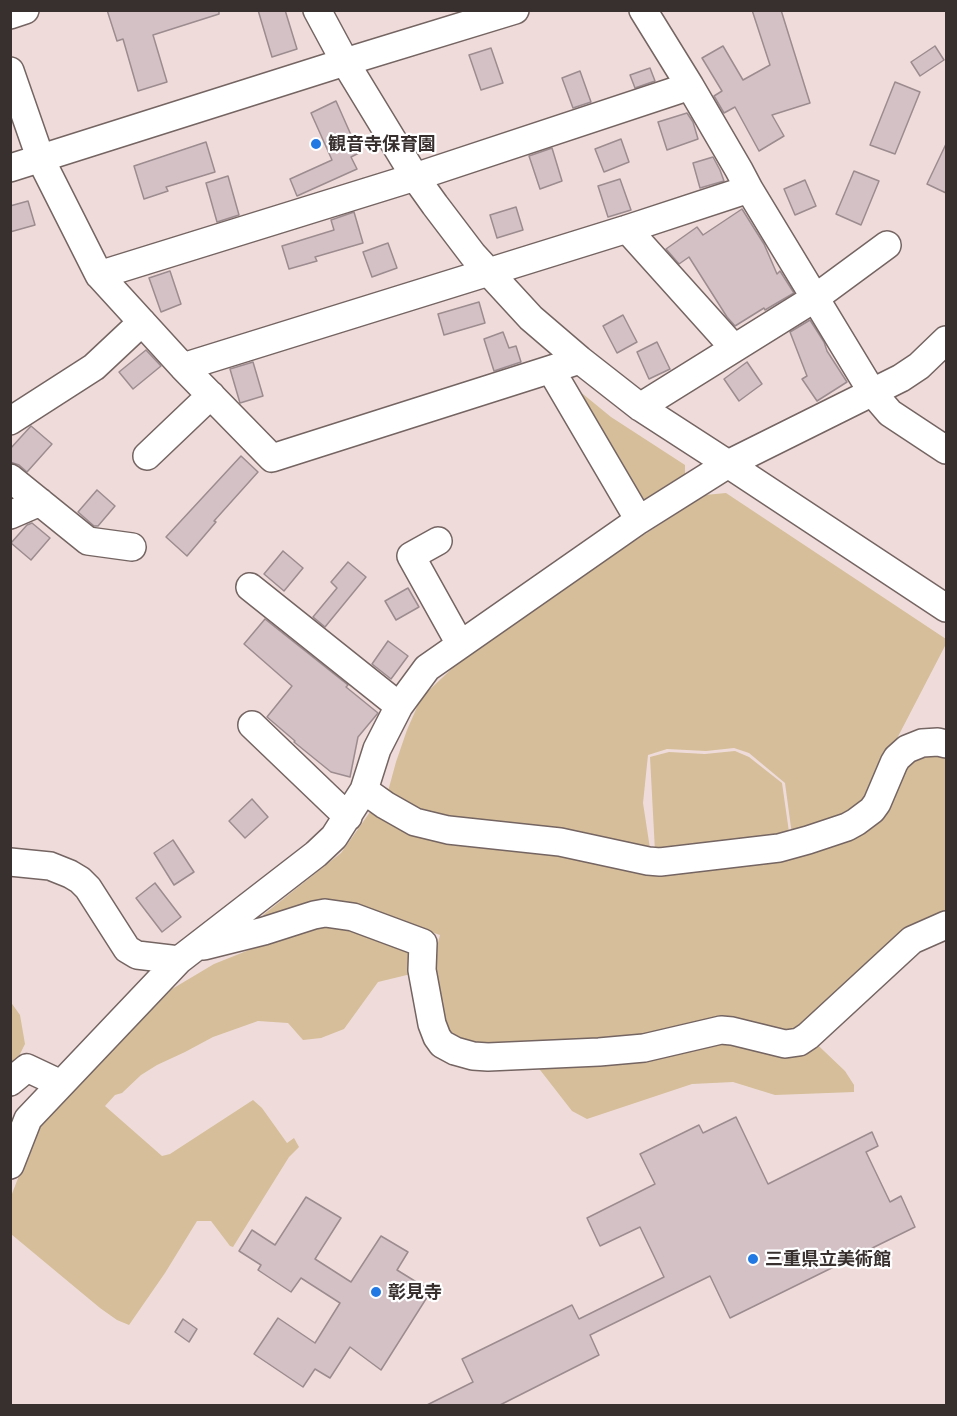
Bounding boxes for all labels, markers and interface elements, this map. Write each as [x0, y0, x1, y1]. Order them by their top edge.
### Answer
place label: 観音寺保育園 [328, 133, 436, 155]
marker: 観音寺保育園 [309, 137, 323, 151]
place label: 三重県立美術館 [765, 1248, 891, 1270]
marker: 三重県立美術館 [746, 1252, 760, 1266]
place label: 彰見寺 [388, 1281, 442, 1303]
marker: 彰見寺 [369, 1285, 383, 1299]

